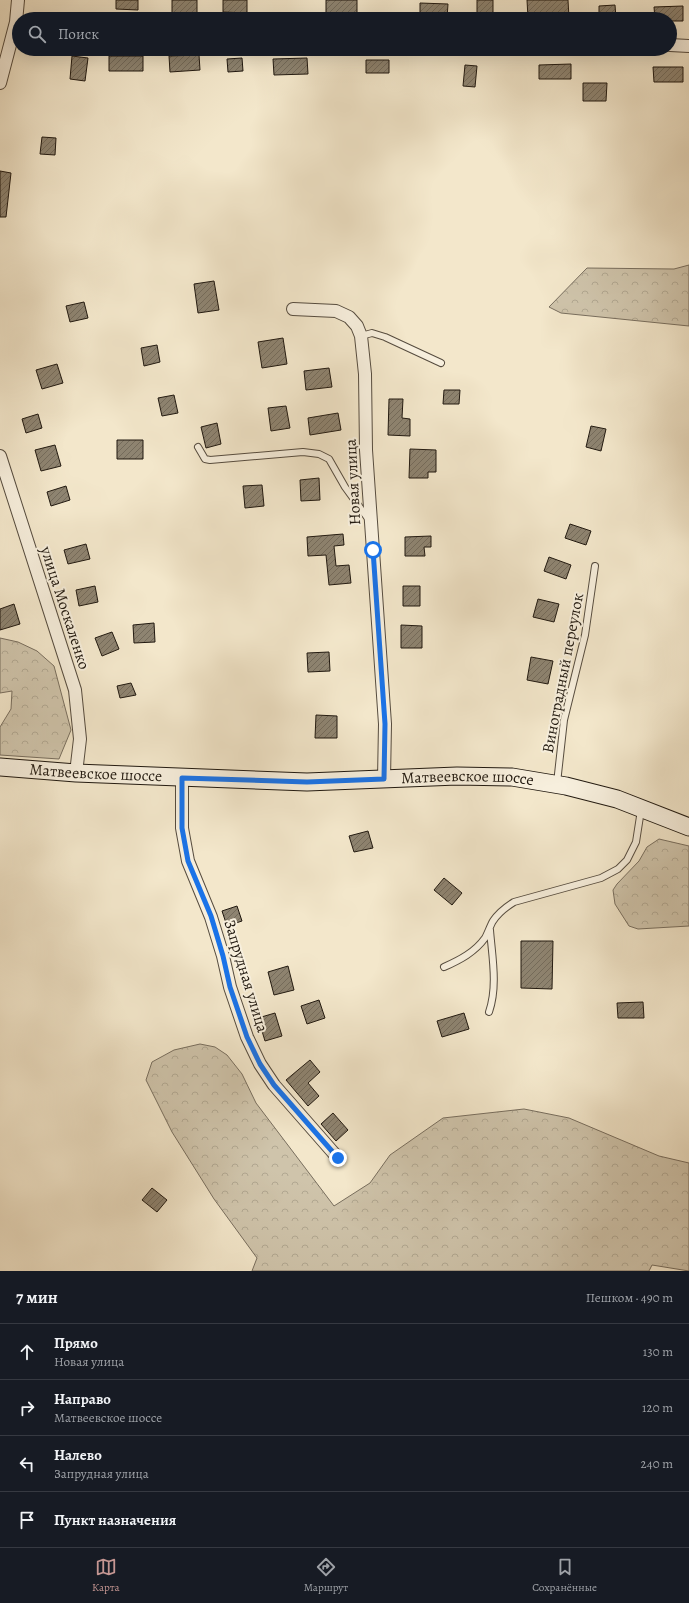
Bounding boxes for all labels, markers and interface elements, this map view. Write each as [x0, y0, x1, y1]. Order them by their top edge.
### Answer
search box [12, 12, 677, 56]
icon: search [26, 23, 48, 45]
text: Поиск [58, 24, 99, 44]
street label: Новая улица [340, 438, 366, 526]
route start [364, 541, 382, 559]
street label: улица Москаленко [34, 543, 95, 672]
street label: Виноградный переулок [537, 591, 589, 755]
street label: Матвеевское шоссе [28, 758, 163, 787]
street label: Матвеевское шоссе [401, 765, 536, 791]
street label: Запрудная улица [218, 917, 274, 1036]
route end [329, 1149, 347, 1167]
text: 7 мин [16, 1286, 58, 1309]
text: Пешком · 490 m [586, 1289, 673, 1306]
text: Прямо [54, 1333, 98, 1353]
icon: ahead [16, 1341, 38, 1363]
text: 130 m [643, 1343, 673, 1360]
text: Новая улица [54, 1353, 124, 1370]
text: Направо [54, 1389, 111, 1409]
icon: right [16, 1397, 38, 1419]
text: 120 m [642, 1399, 673, 1416]
text: Матвеевское шоссе [54, 1409, 162, 1426]
text: Налево [54, 1445, 102, 1465]
icon: left [16, 1453, 38, 1475]
text: 240 m [641, 1455, 673, 1472]
text: Запрудная улица [54, 1465, 149, 1482]
icon: arrive [16, 1509, 38, 1531]
text: Пункт назначения [54, 1510, 176, 1530]
tab: Карта [92, 1556, 120, 1595]
tab: Маршрут [304, 1556, 348, 1595]
tab: Сохранённые [532, 1556, 597, 1595]

